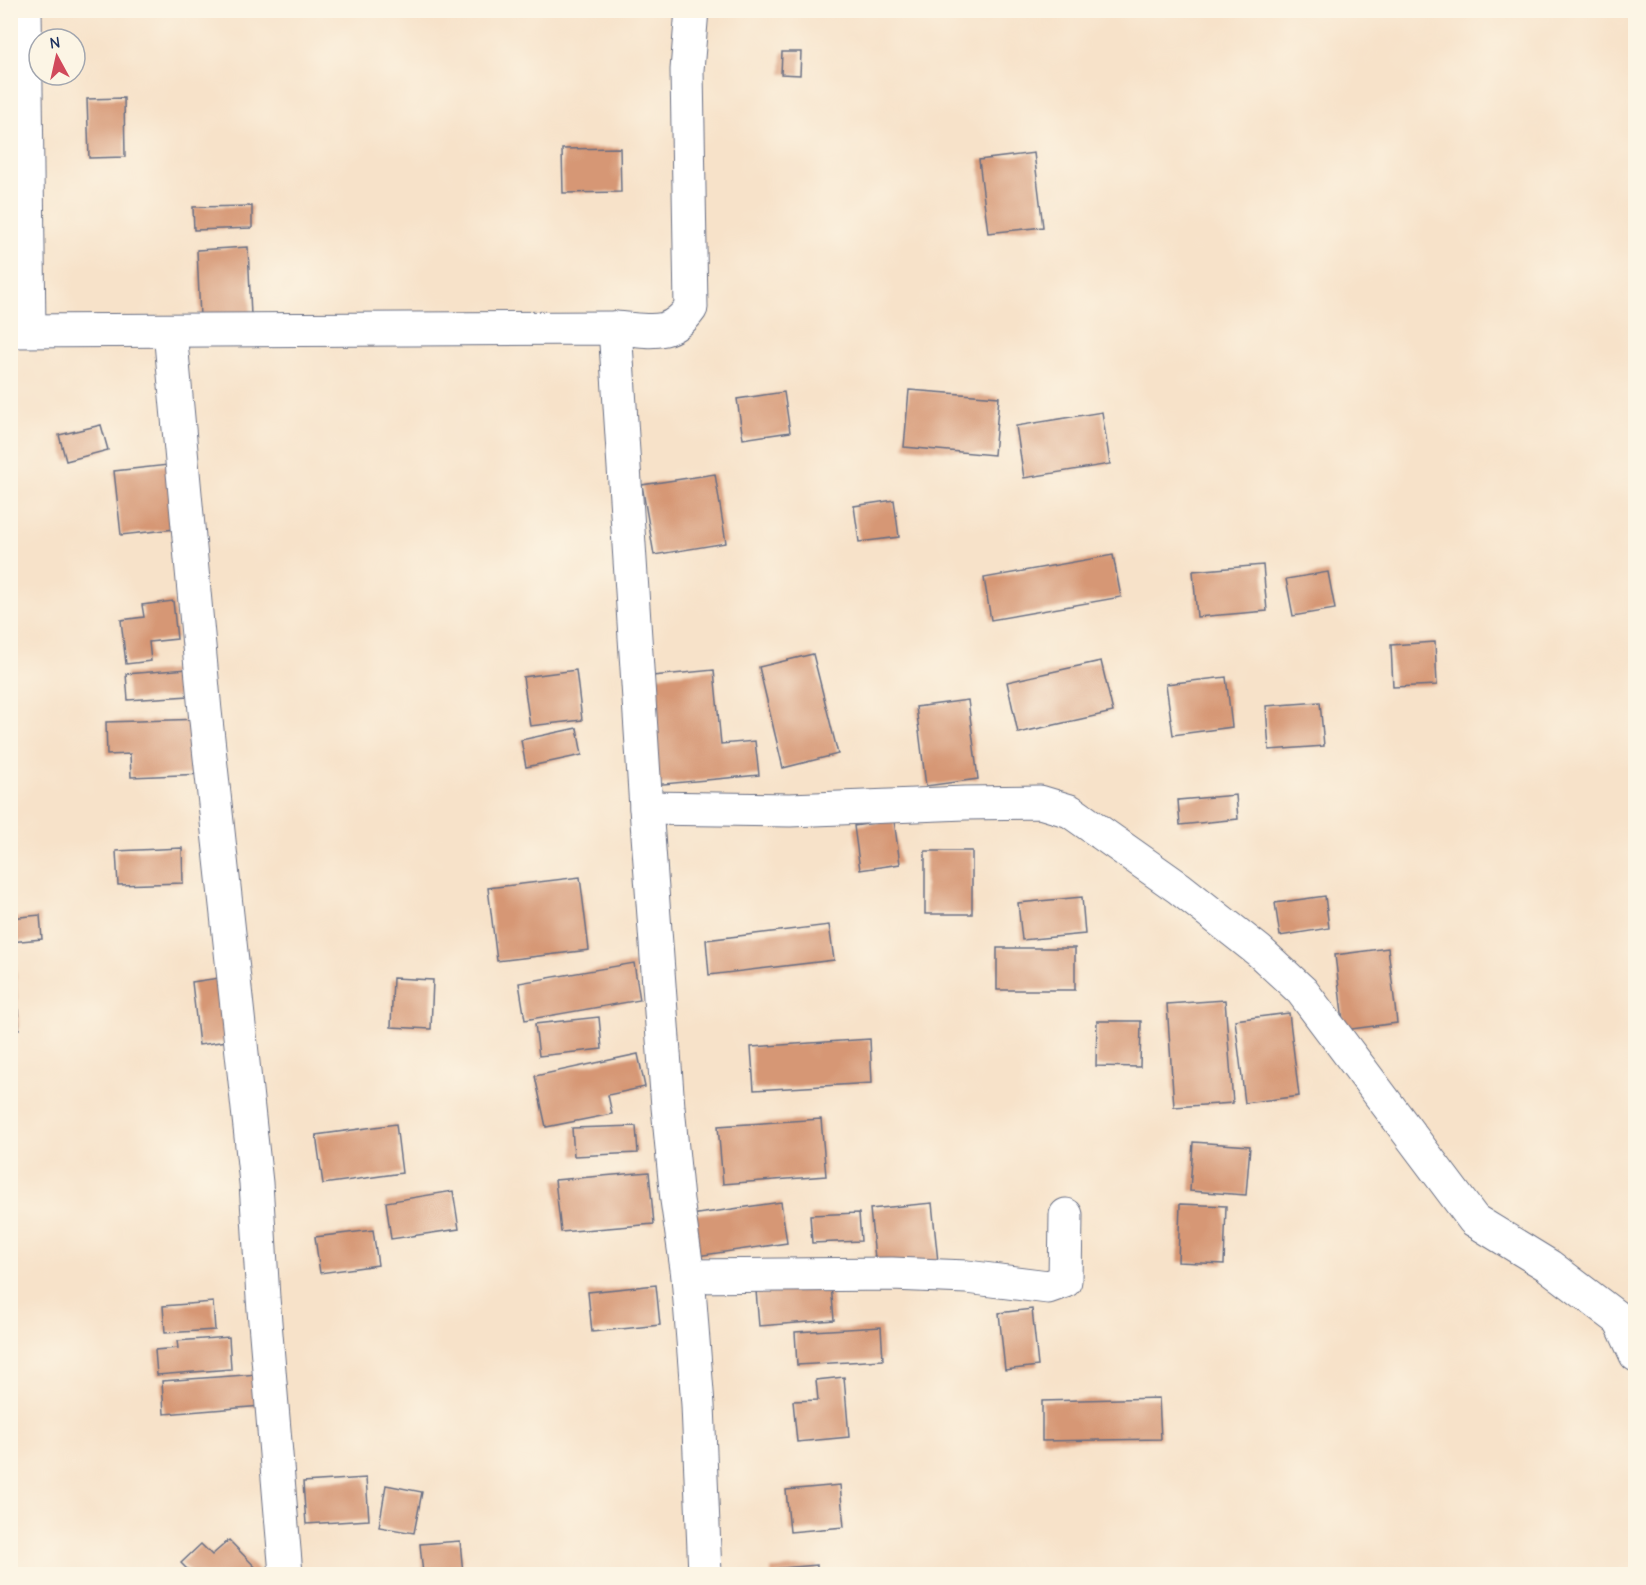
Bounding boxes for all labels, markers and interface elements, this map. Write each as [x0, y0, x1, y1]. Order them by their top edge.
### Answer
north arrow [27, 27, 87, 87]
text: N [49, 33, 61, 53]

